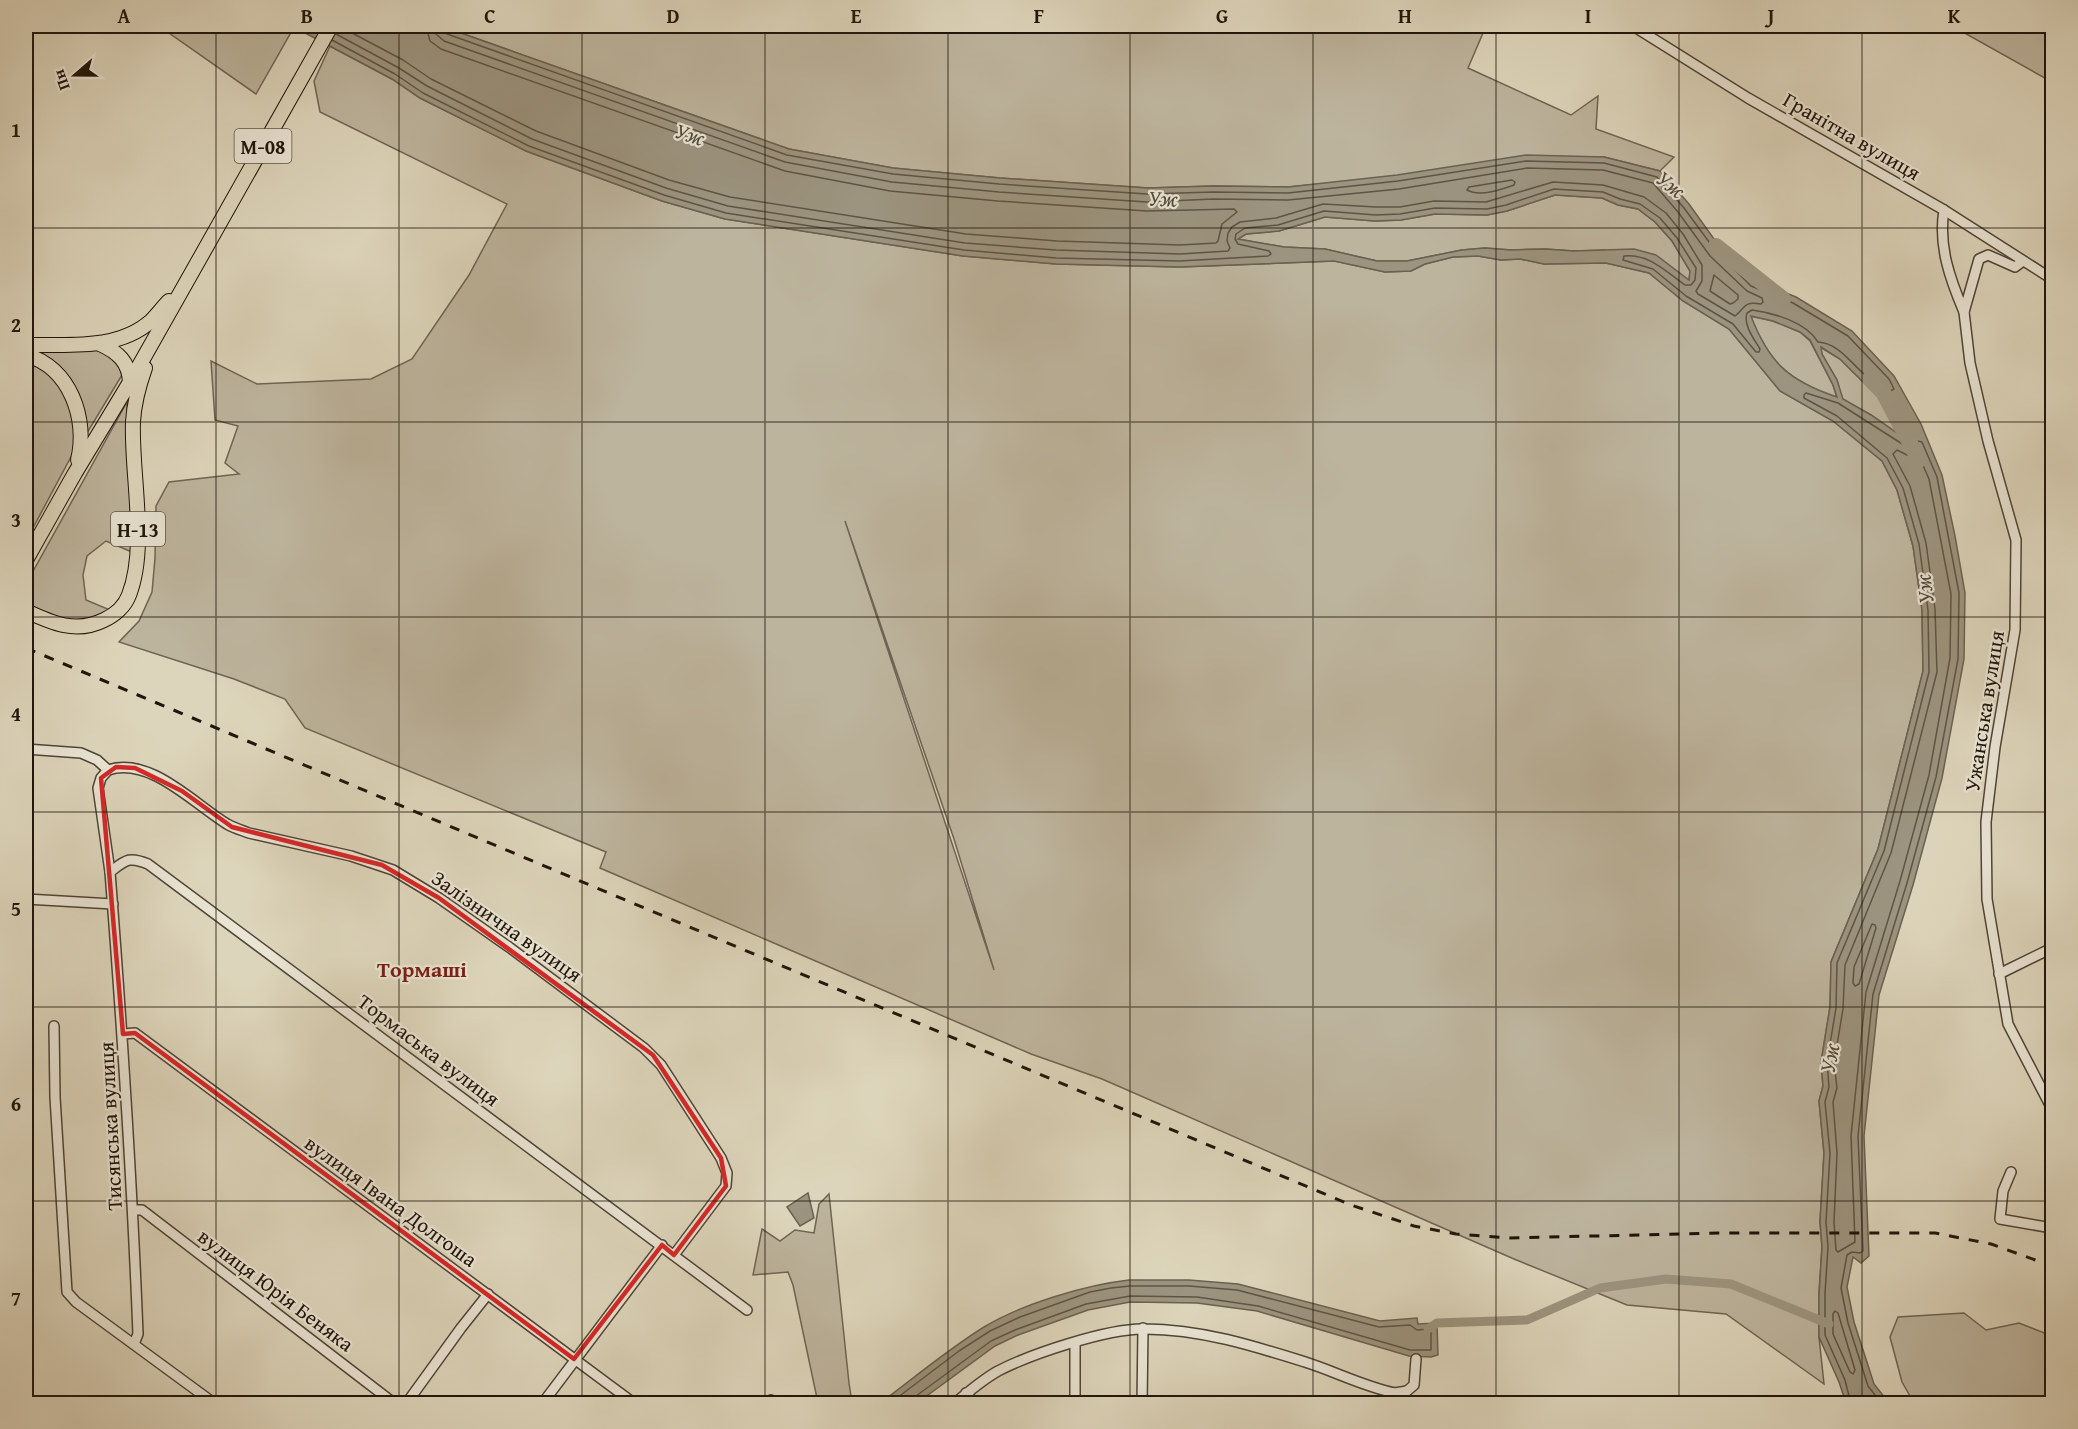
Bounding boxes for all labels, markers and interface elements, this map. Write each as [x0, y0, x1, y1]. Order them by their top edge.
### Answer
text: A [118, 1, 131, 30]
text: B [301, 1, 313, 30]
text: C [484, 1, 496, 30]
text: D [666, 1, 680, 30]
text: E [851, 1, 862, 30]
text: F [1034, 1, 1044, 30]
text: G [1216, 1, 1228, 30]
text: H [1398, 1, 1412, 30]
text: I [1585, 1, 1591, 30]
text: J [1765, 1, 1775, 30]
text: K [1948, 1, 1961, 30]
north arrow [45, 45, 105, 105]
text: Пн [46, 66, 76, 94]
street label: Гранітна вулиця [1778, 84, 1927, 188]
water label: Уж [671, 114, 710, 154]
text: 1 [11, 115, 21, 144]
road number: М-08 [234, 129, 292, 163]
water label: Уж [1650, 162, 1693, 206]
water label: Уж [1148, 181, 1179, 215]
text: 2 [11, 310, 21, 339]
text: 3 [11, 505, 21, 534]
road number: Н-13 [111, 512, 165, 546]
water label: Уж [1906, 572, 1942, 606]
street label: Ужанська вулиця [1956, 628, 2012, 794]
text: 4 [11, 699, 21, 728]
street label: Залізнична вулиця [425, 862, 589, 990]
text: 5 [11, 894, 21, 923]
district label: Тормаші [377, 953, 467, 985]
street label: Тормаська вулиця [351, 986, 507, 1114]
water label: Уж [1811, 1040, 1847, 1075]
street label: Тисянська вулиця [90, 1041, 130, 1211]
text: 6 [11, 1089, 21, 1118]
street label: вулиця Івана Долгоша [298, 1128, 484, 1274]
street label: вулиця Юрія Беняка [192, 1221, 360, 1359]
text: 7 [11, 1283, 21, 1312]

